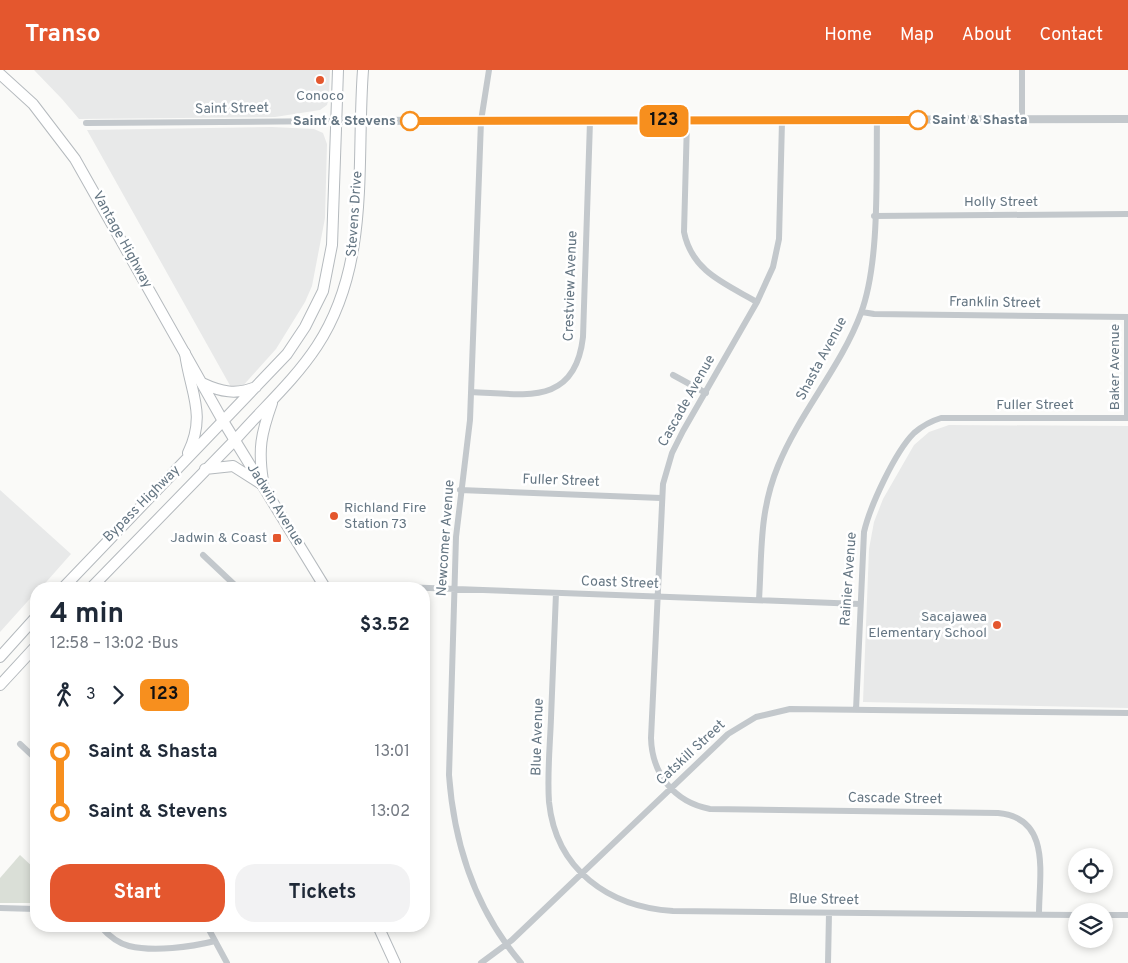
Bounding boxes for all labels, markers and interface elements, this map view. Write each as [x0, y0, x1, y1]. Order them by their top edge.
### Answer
text: Transo [25, 20, 101, 50]
text: Home [824, 24, 872, 47]
text: Map [900, 24, 934, 47]
text: About [962, 24, 1011, 47]
text: Contact [1039, 24, 1103, 47]
marker: Conoco [314, 74, 326, 86]
place label: Conoco [296, 88, 344, 105]
street label: Saint Street [195, 100, 269, 118]
line badge: 123 [635, 105, 693, 137]
text: 123 [650, 109, 679, 132]
marker: Saint & Shasta [908, 110, 928, 130]
marker: Saint & Stevens [400, 111, 420, 131]
place label: Saint & Shasta [932, 112, 1027, 129]
place label: Saint & Stevens [293, 113, 396, 130]
street label: Stevens Drive [344, 170, 366, 258]
street label: Vantage Highway [88, 189, 156, 291]
street label: Holly Street [964, 194, 1038, 211]
street label: Crestview Avenue [561, 230, 581, 342]
street label: Franklin Street [949, 294, 1041, 312]
street label: Shasta Avenue [793, 314, 851, 404]
street label: Baker Avenue [1107, 324, 1124, 410]
street label: Cascade Avenue [655, 352, 719, 450]
street label: Fuller Street [996, 397, 1074, 414]
street label: Jadwin Avenue [243, 461, 307, 549]
street label: Bypass Highway [100, 462, 184, 546]
street label: Fuller Street [522, 471, 600, 491]
street label: Newcomer Avenue [433, 479, 459, 597]
place label: Richland Fire Station 73 [344, 500, 426, 533]
marker: Richland Fire Station 73 [328, 510, 340, 522]
place label: Jadwin & Coast [170, 530, 267, 547]
street label: Rainier Avenue [837, 531, 861, 627]
marker: Jadwin & Coast [271, 532, 283, 544]
street label: Coast Street [581, 573, 659, 593]
text: 4 min [50, 597, 124, 633]
place label: Sacajawea Elementary School [868, 609, 987, 642]
text: $3.52 [360, 613, 410, 637]
marker: Sacajawea Elementary School [991, 619, 1003, 631]
text: 12:58 – 13:02 · Bus [50, 634, 179, 654]
icon: walk [50, 681, 78, 709]
icon: forward [104, 681, 132, 709]
text: 123 [150, 683, 179, 706]
text: 3 [86, 685, 96, 705]
street label: Blue Avenue [528, 698, 548, 776]
street label: Catskill Street [653, 717, 729, 789]
text: Saint & Shasta [88, 740, 218, 764]
text: 13:01 [375, 742, 410, 762]
street label: Cascade Street [848, 790, 942, 808]
text: Saint & Stevens [88, 800, 228, 824]
text: 13:02 [371, 802, 410, 822]
map controls [1068, 848, 1113, 948]
button: locate [1068, 848, 1113, 893]
button: Start [50, 864, 225, 922]
button: Tickets [235, 864, 410, 922]
street label: Blue Street [789, 891, 859, 909]
button: layers [1068, 903, 1113, 948]

